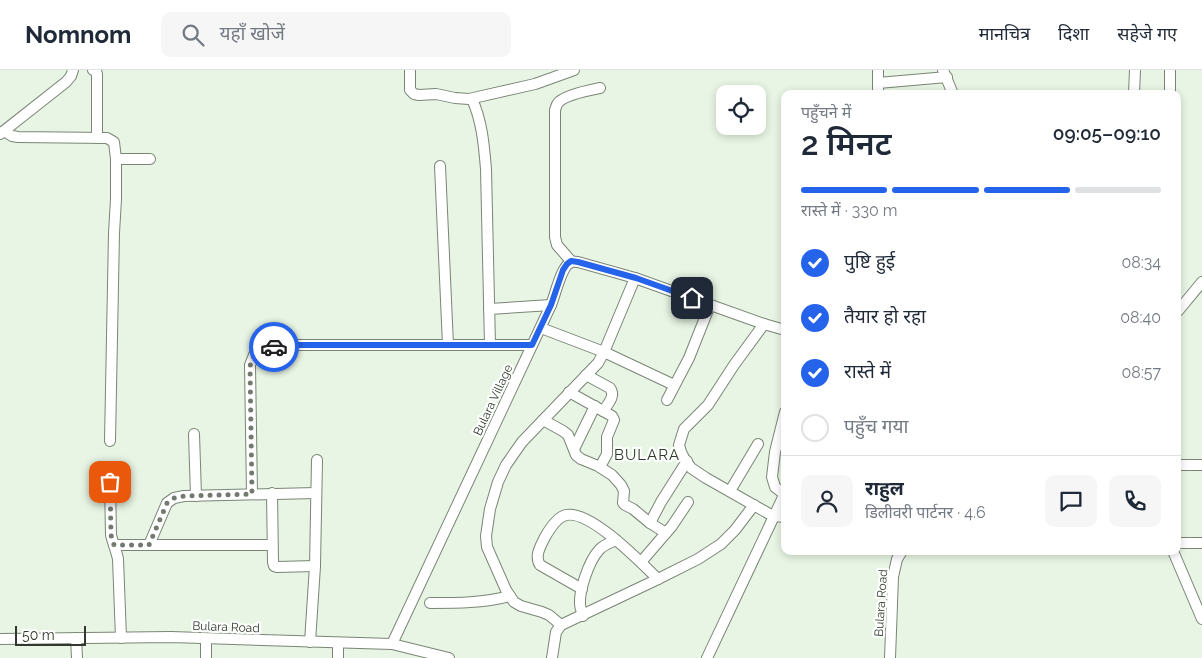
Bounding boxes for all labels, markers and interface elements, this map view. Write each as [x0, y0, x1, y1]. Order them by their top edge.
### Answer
search box [161, 12, 511, 57]
text: Nomnom [25, 20, 131, 49]
icon: search [179, 21, 207, 49]
text: यहाँ खोजें [219, 22, 285, 44]
text: मानचित्र [979, 23, 1030, 44]
text: दिशा [1058, 23, 1089, 44]
text: सहेजे गए [1117, 23, 1177, 44]
map controls [716, 85, 766, 135]
button: locate [716, 85, 766, 135]
text: पहुँचने में [801, 103, 851, 122]
text: 09:05–09:10 [1053, 122, 1161, 144]
text: 2 मिनट [801, 125, 891, 162]
text: रास्ते में · 330 m [801, 201, 898, 220]
icon: check [801, 249, 829, 277]
text: पुष्टि हुई [844, 250, 895, 272]
text: 08:34 [1121, 253, 1161, 272]
pin [671, 277, 713, 319]
icon: home [678, 284, 706, 312]
icon: check [801, 304, 829, 332]
text: तैयार हो रहा [844, 305, 926, 327]
text: 08:40 [1120, 308, 1161, 327]
courier [249, 322, 299, 372]
icon: car [260, 333, 288, 361]
icon: check [801, 359, 829, 387]
text: रास्ते में [844, 360, 891, 382]
street label: Bulara Village [470, 362, 516, 438]
text: 08:57 [1121, 363, 1161, 382]
text: पहुँच गया [844, 415, 908, 437]
district label: BULARA [614, 446, 680, 464]
pin [89, 461, 131, 503]
icon: bag [96, 468, 124, 496]
button: person [801, 475, 853, 527]
button: chat [1045, 475, 1097, 527]
button: phone [1109, 475, 1161, 527]
text: राहुल [865, 477, 904, 499]
text: डिलीवरी पार्टनर · 4.6 [865, 503, 986, 522]
street label: Bulara Road [872, 569, 890, 637]
street label: Bulara Road [192, 619, 260, 635]
scale bar [15, 623, 86, 646]
text: 50 m [22, 627, 55, 643]

